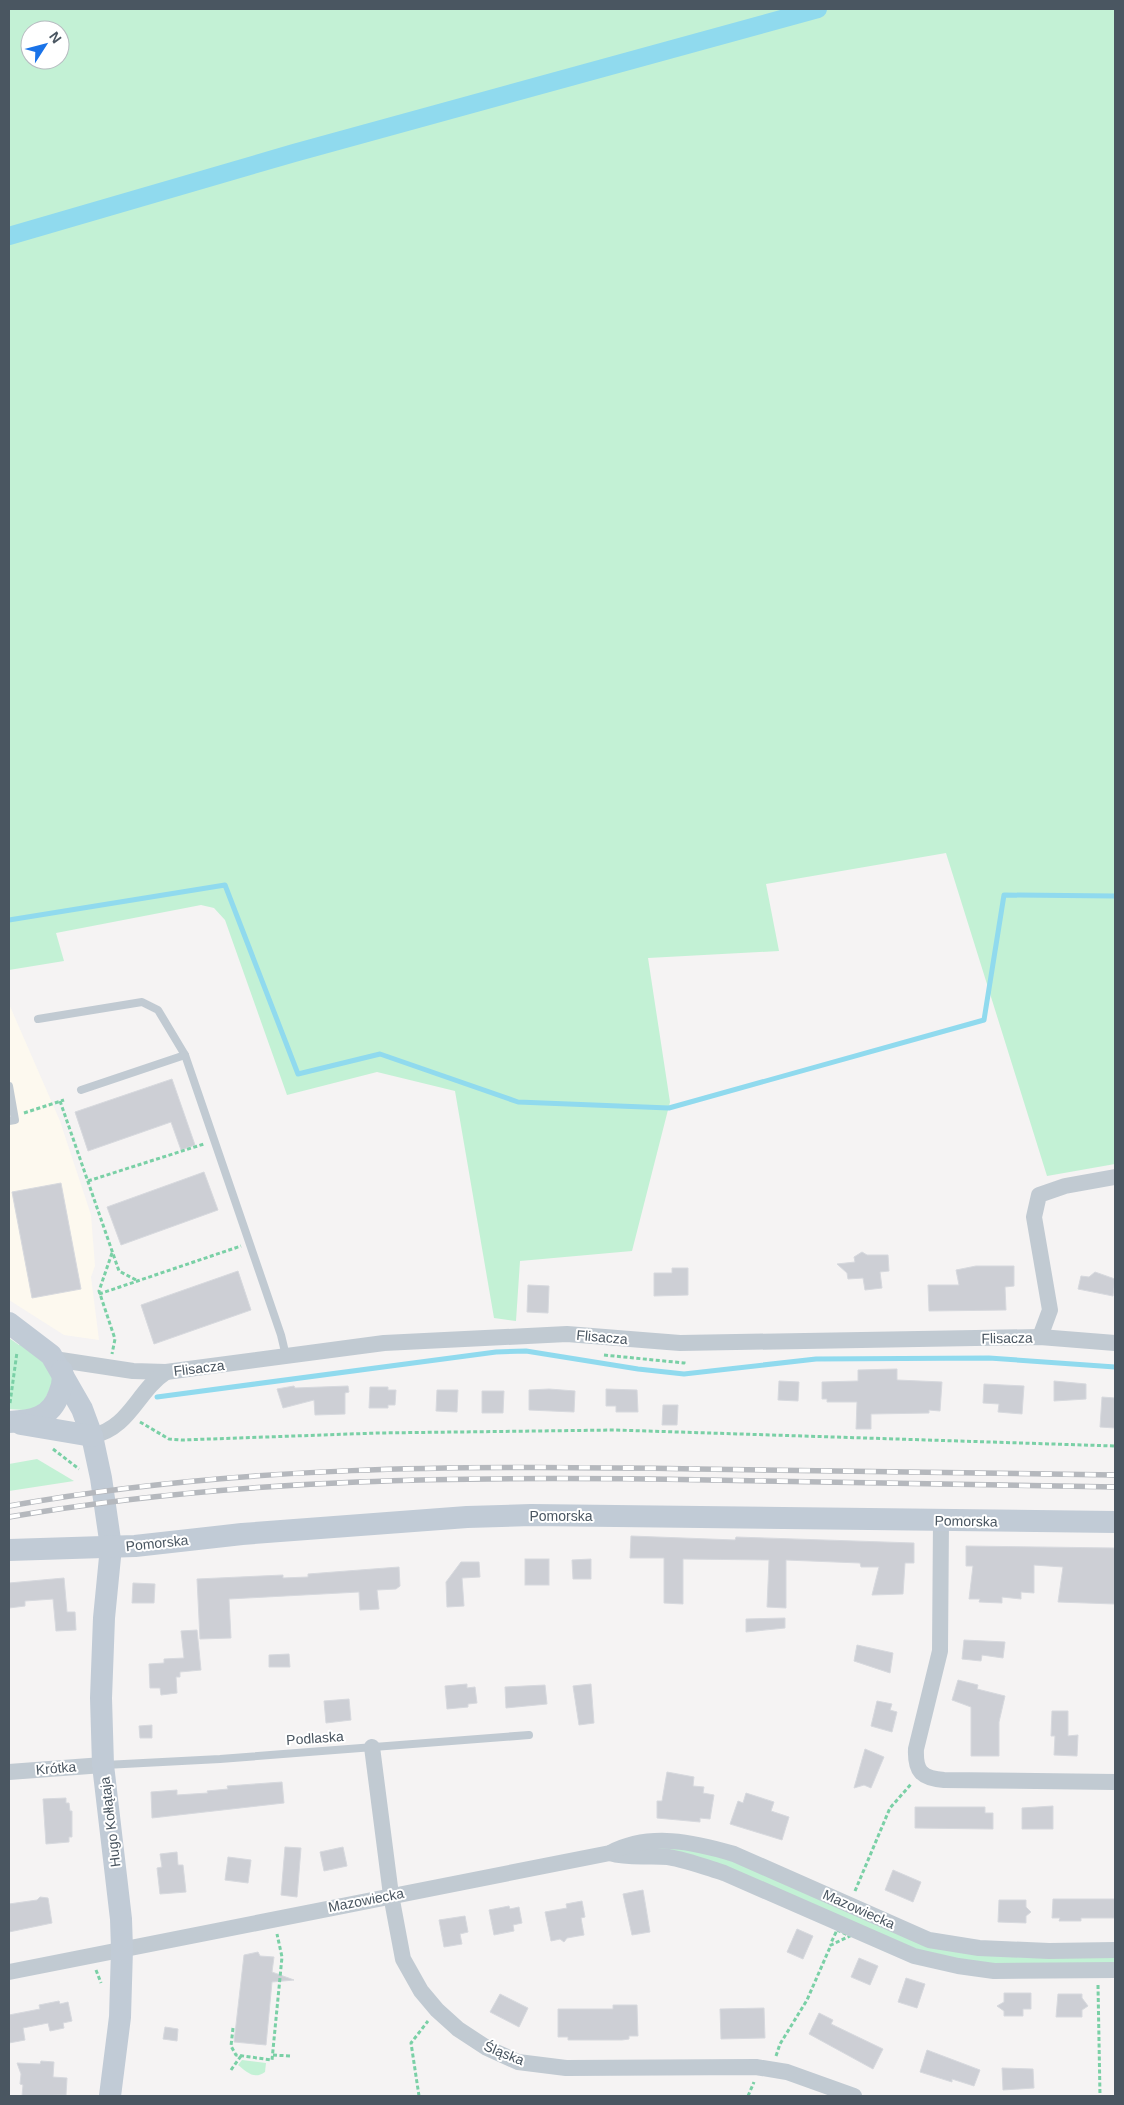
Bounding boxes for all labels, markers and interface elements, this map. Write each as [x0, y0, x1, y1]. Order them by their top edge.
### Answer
north arrow [20, 20, 70, 70]
text: N [46, 29, 65, 46]
street label: Flisacza [576, 1327, 628, 1347]
street label: Flisacza [981, 1330, 1033, 1346]
street label: Flisacza [173, 1357, 226, 1379]
street label: Pomorska [529, 1508, 593, 1524]
street label: Pomorska [934, 1512, 998, 1530]
street label: Pomorska [125, 1532, 189, 1554]
street label: Podlaska [286, 1728, 344, 1748]
street label: Krótka [35, 1758, 77, 1778]
street label: Hugo Kołłątaja [96, 1776, 123, 1868]
street label: Mazowiecka [327, 1885, 406, 1915]
street label: Mazowiecka [821, 1886, 898, 1932]
street label: Śląska [482, 2037, 527, 2068]

